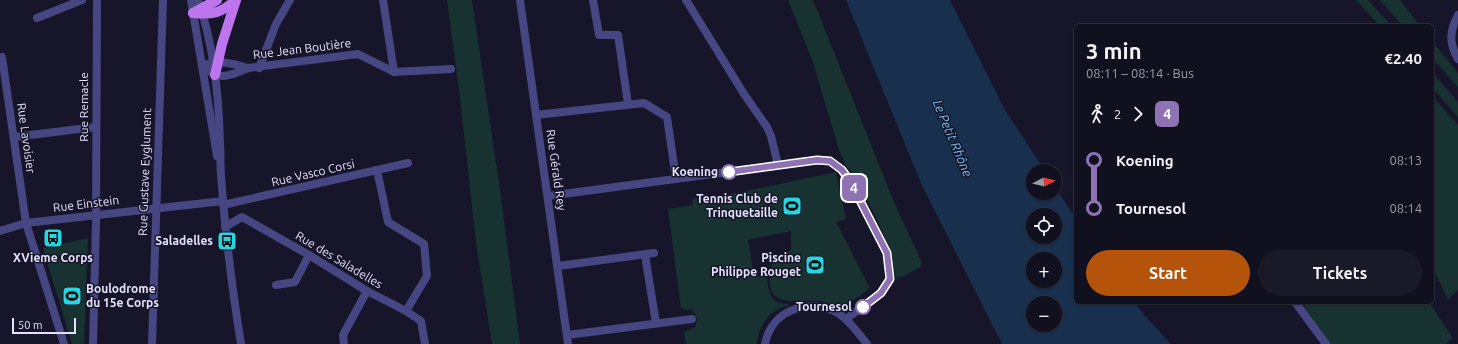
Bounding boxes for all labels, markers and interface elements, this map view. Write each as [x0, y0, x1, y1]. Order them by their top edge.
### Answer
street label: Rue Jean Boutière [252, 36, 352, 61]
text: 3 min [1086, 38, 1142, 63]
text: €2.40 [1384, 50, 1422, 67]
text: 08:11 – 08:14 · Bus [1086, 66, 1194, 80]
street label: Rue Remacle [77, 72, 90, 142]
water label: Le Petit Rhône [931, 98, 976, 179]
street label: Rue Lavoisier [15, 102, 38, 174]
icon: walk [1086, 103, 1108, 125]
icon: forward [1127, 103, 1149, 125]
text: 4 [1163, 106, 1171, 122]
text: 2 [1114, 107, 1121, 121]
street label: Rue Gustave Eyglument [136, 108, 153, 236]
street label: Rue Gérald Rey [544, 129, 569, 212]
text: Koening [1116, 152, 1174, 169]
text: 08:13 [1389, 153, 1422, 167]
street label: Rue Vasco Corsi [270, 157, 356, 188]
marker: Koening [721, 164, 737, 180]
north arrow [1026, 164, 1062, 200]
map controls [1026, 164, 1062, 332]
place label: Koening [672, 165, 718, 178]
line badge: 4 [841, 175, 867, 201]
text: 4 [850, 180, 858, 196]
place label: Tennis Club de Trinquetaille [696, 192, 778, 219]
street label: Rue Einstein [52, 193, 120, 214]
sports icon: Tennis Club de Trinquetaille [781, 195, 803, 217]
text: Tournesol [1116, 200, 1186, 217]
text: 08:14 [1389, 201, 1422, 215]
button: locate [1026, 208, 1062, 244]
bus stop icon: XVieme Corps [42, 227, 64, 249]
street label: Rue des Saladelles [294, 229, 385, 291]
bus stop icon: Saladelles [216, 230, 238, 252]
place label: Saladelles [155, 234, 213, 247]
button: Start [1086, 250, 1250, 296]
button: Tickets [1258, 250, 1422, 296]
place label: XVieme Corps [13, 251, 93, 264]
place label: Piscine Philippe Rouget [711, 251, 801, 278]
button: + [1026, 252, 1062, 288]
sports icon: Piscine Philippe Rouget [804, 254, 826, 276]
place label: Boulodrome du 15e Corps [86, 282, 159, 309]
sports icon: Boulodrome du 15e Corps [61, 285, 83, 307]
button: − [1026, 296, 1062, 332]
marker: Tournesol [855, 299, 871, 315]
place label: Tournesol [796, 300, 852, 313]
scale bar [12, 316, 76, 335]
text: 50 m [18, 319, 42, 331]

